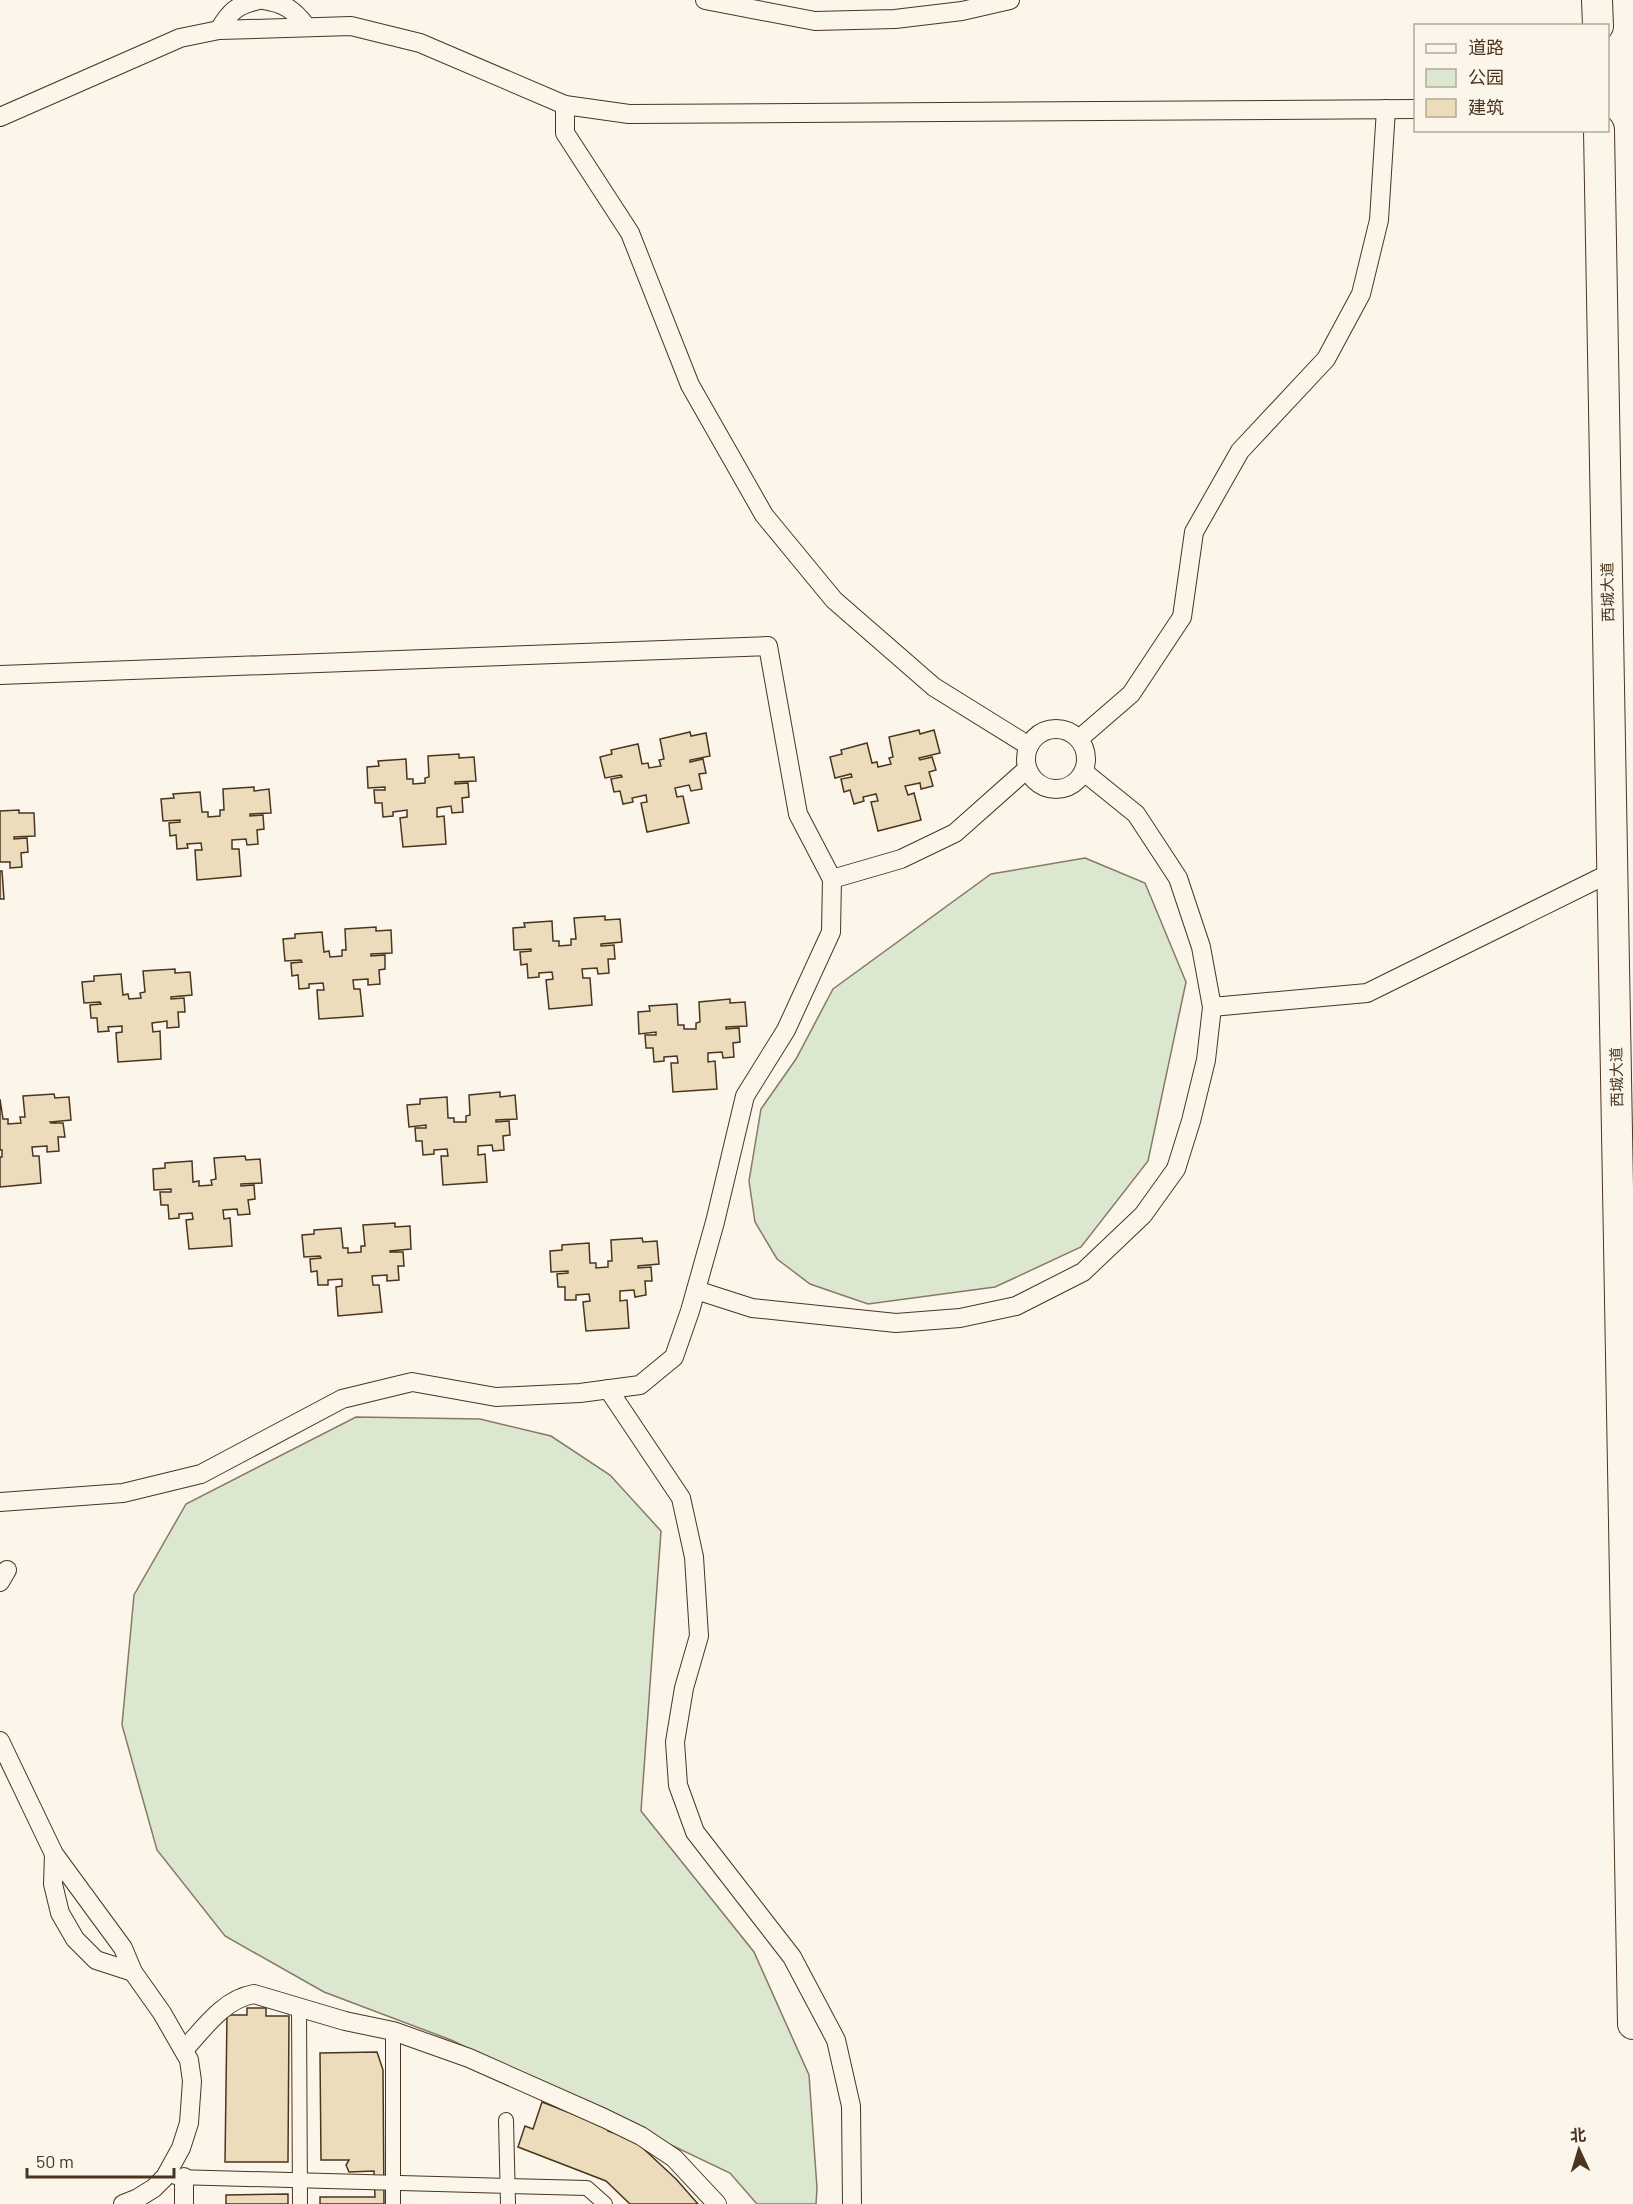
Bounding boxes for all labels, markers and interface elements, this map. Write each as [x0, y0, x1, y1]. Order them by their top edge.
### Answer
legend [1414, 24, 1609, 132]
text: 道路 [1468, 36, 1504, 58]
text: 公园 [1468, 66, 1504, 88]
text: 建筑 [1468, 96, 1504, 118]
street label: 西城大道 [1597, 562, 1617, 622]
street label: 西城大道 [1606, 1047, 1626, 1107]
north arrow [1549, 2120, 1609, 2180]
text: 北 [1569, 2125, 1587, 2145]
scale bar [27, 2141, 174, 2179]
text: 50 m [36, 2150, 74, 2172]

